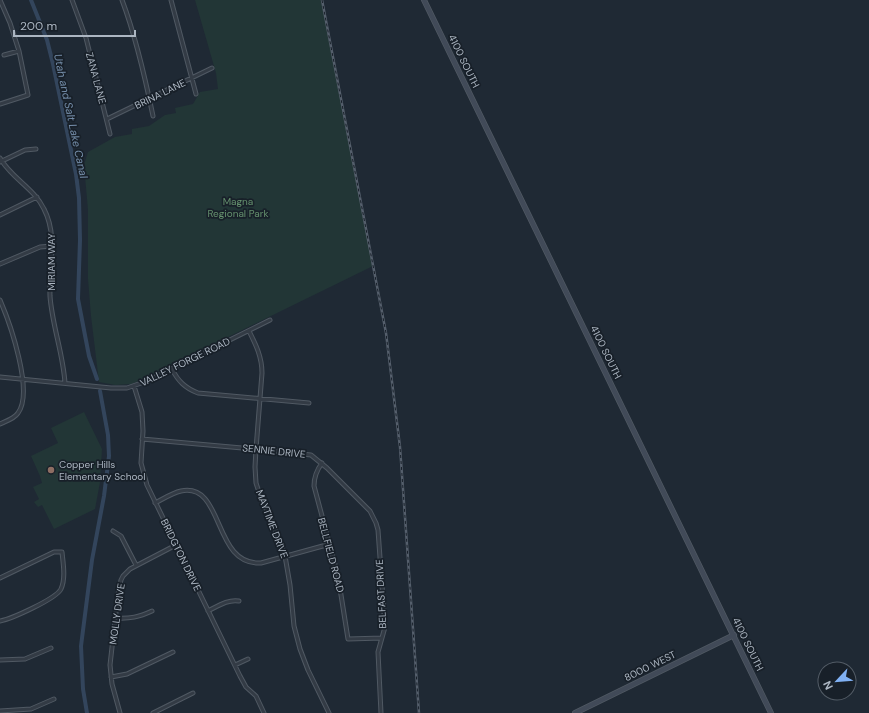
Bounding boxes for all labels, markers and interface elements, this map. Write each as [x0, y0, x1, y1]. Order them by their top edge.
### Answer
scale bar [14, 12, 135, 38]
text: 200 m [20, 18, 57, 34]
street label: 4100 SOUTH [445, 32, 483, 90]
street label: ZANA LANE [83, 51, 109, 105]
water label: Utah and Salt Lake Canal [51, 52, 91, 180]
street label: BRINA LANE [132, 76, 188, 112]
park label: Magna Regional Park [207, 195, 269, 220]
street label: MIRIAM WAY [45, 233, 58, 291]
street label: 4100 SOUTH [587, 323, 625, 381]
street label: VALLEY FORGE ROAD [138, 334, 232, 389]
street label: SENNIE DRIVE [242, 441, 307, 461]
place label: Copper Hills Elementary School [59, 458, 146, 483]
marker: Copper Hills Elementary School [46, 465, 56, 475]
street label: MAYTIME DRIVE [253, 488, 291, 560]
street label: BELLFIELD ROAD [315, 516, 347, 594]
street label: BRIDGTON DRIVE [158, 517, 204, 594]
street label: BELFAST DRIVE [373, 559, 389, 629]
street label: MOLLY DRIVE [106, 582, 128, 645]
street label: 4100 SOUTH [729, 615, 767, 673]
street label: 8000 WEST [622, 648, 678, 684]
north arrow [817, 661, 857, 701]
text: N [820, 679, 836, 692]

